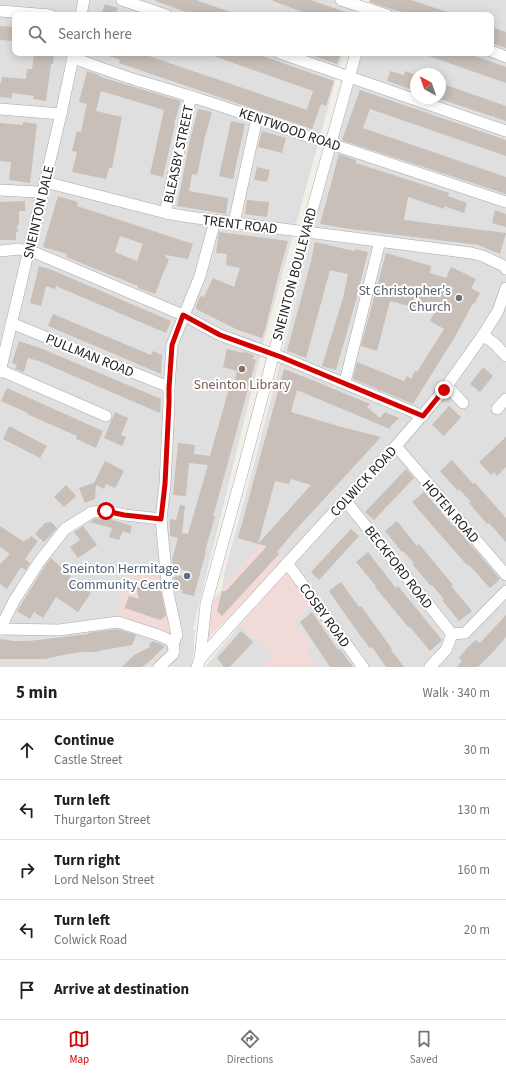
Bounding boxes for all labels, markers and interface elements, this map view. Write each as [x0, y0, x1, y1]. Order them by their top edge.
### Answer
search box [12, 12, 494, 56]
icon: search [26, 23, 48, 45]
text: Search here [58, 24, 132, 45]
north arrow [410, 68, 446, 104]
street label: BLEASBY STREET [159, 103, 199, 205]
street label: KENTWOOD ROAD [236, 103, 343, 157]
street label: SNEINTON DALE [19, 164, 59, 261]
street label: SNEINTON BOULEVARD [268, 206, 322, 343]
street label: TRENT ROAD [201, 210, 279, 240]
place label: St Christopher's Church [358, 281, 451, 317]
marker: St Christopher's Church [454, 293, 464, 303]
street label: PULLMAN ROAD [43, 329, 137, 383]
marker: Sneinton Library [237, 364, 247, 374]
place label: Sneinton Library [193, 375, 291, 395]
route end [435, 381, 453, 399]
street label: COLWICK ROAD [326, 442, 402, 521]
street label: HOTEN ROAD [417, 476, 483, 548]
route start [97, 502, 115, 520]
street label: BECKFORD ROAD [359, 522, 437, 613]
place label: Sneinton Hermitage Community Centre [62, 559, 179, 595]
marker: Sneinton Hermitage Community Centre [182, 571, 192, 581]
street label: COSBY ROAD [294, 579, 354, 652]
text: 5 min [16, 681, 57, 705]
text: Walk · 340 m [422, 684, 490, 702]
text: Continue [54, 730, 114, 751]
icon: ahead [16, 739, 38, 761]
text: 30 m [464, 741, 490, 759]
text: Castle Street [54, 751, 123, 769]
text: Turn left [54, 790, 110, 811]
icon: left [16, 799, 38, 821]
text: 130 m [457, 801, 490, 819]
text: Thurgarton Street [54, 811, 150, 829]
text: Turn right [54, 850, 120, 871]
icon: right [16, 859, 38, 881]
text: 160 m [457, 861, 490, 879]
text: Lord Nelson Street [54, 871, 154, 889]
text: Turn left [54, 910, 110, 931]
icon: left [16, 919, 38, 941]
text: 20 m [464, 921, 490, 939]
text: Colwick Road [54, 931, 127, 949]
icon: arrive [16, 979, 38, 1001]
text: Arrive at destination [54, 979, 189, 1000]
tab: Map [68, 1028, 90, 1067]
tab: Directions [227, 1028, 273, 1067]
tab: Saved [410, 1028, 438, 1067]

